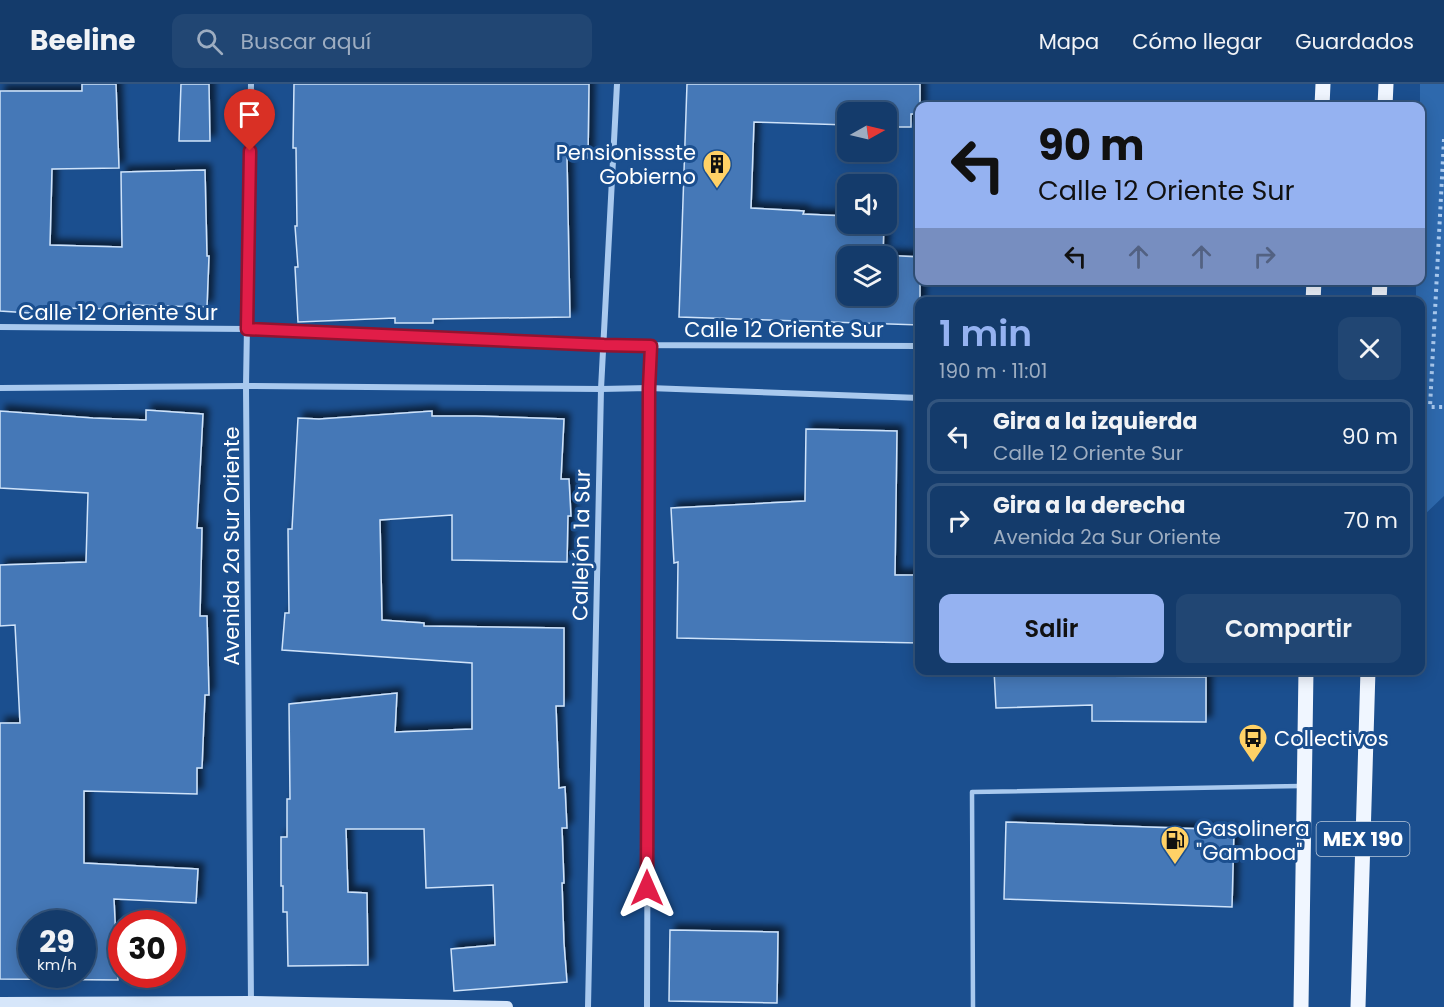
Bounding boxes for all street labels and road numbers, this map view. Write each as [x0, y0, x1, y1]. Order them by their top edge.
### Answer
street label: Calle 12 Oriente Sur [18, 298, 218, 327]
street label: Calle 12 Oriente Sur [684, 315, 884, 344]
street label: Avenida 2a Sur Oriente [217, 426, 246, 666]
street label: Callejón 1a Sur [565, 469, 597, 621]
road number: MEX 190 [1316, 822, 1410, 856]

